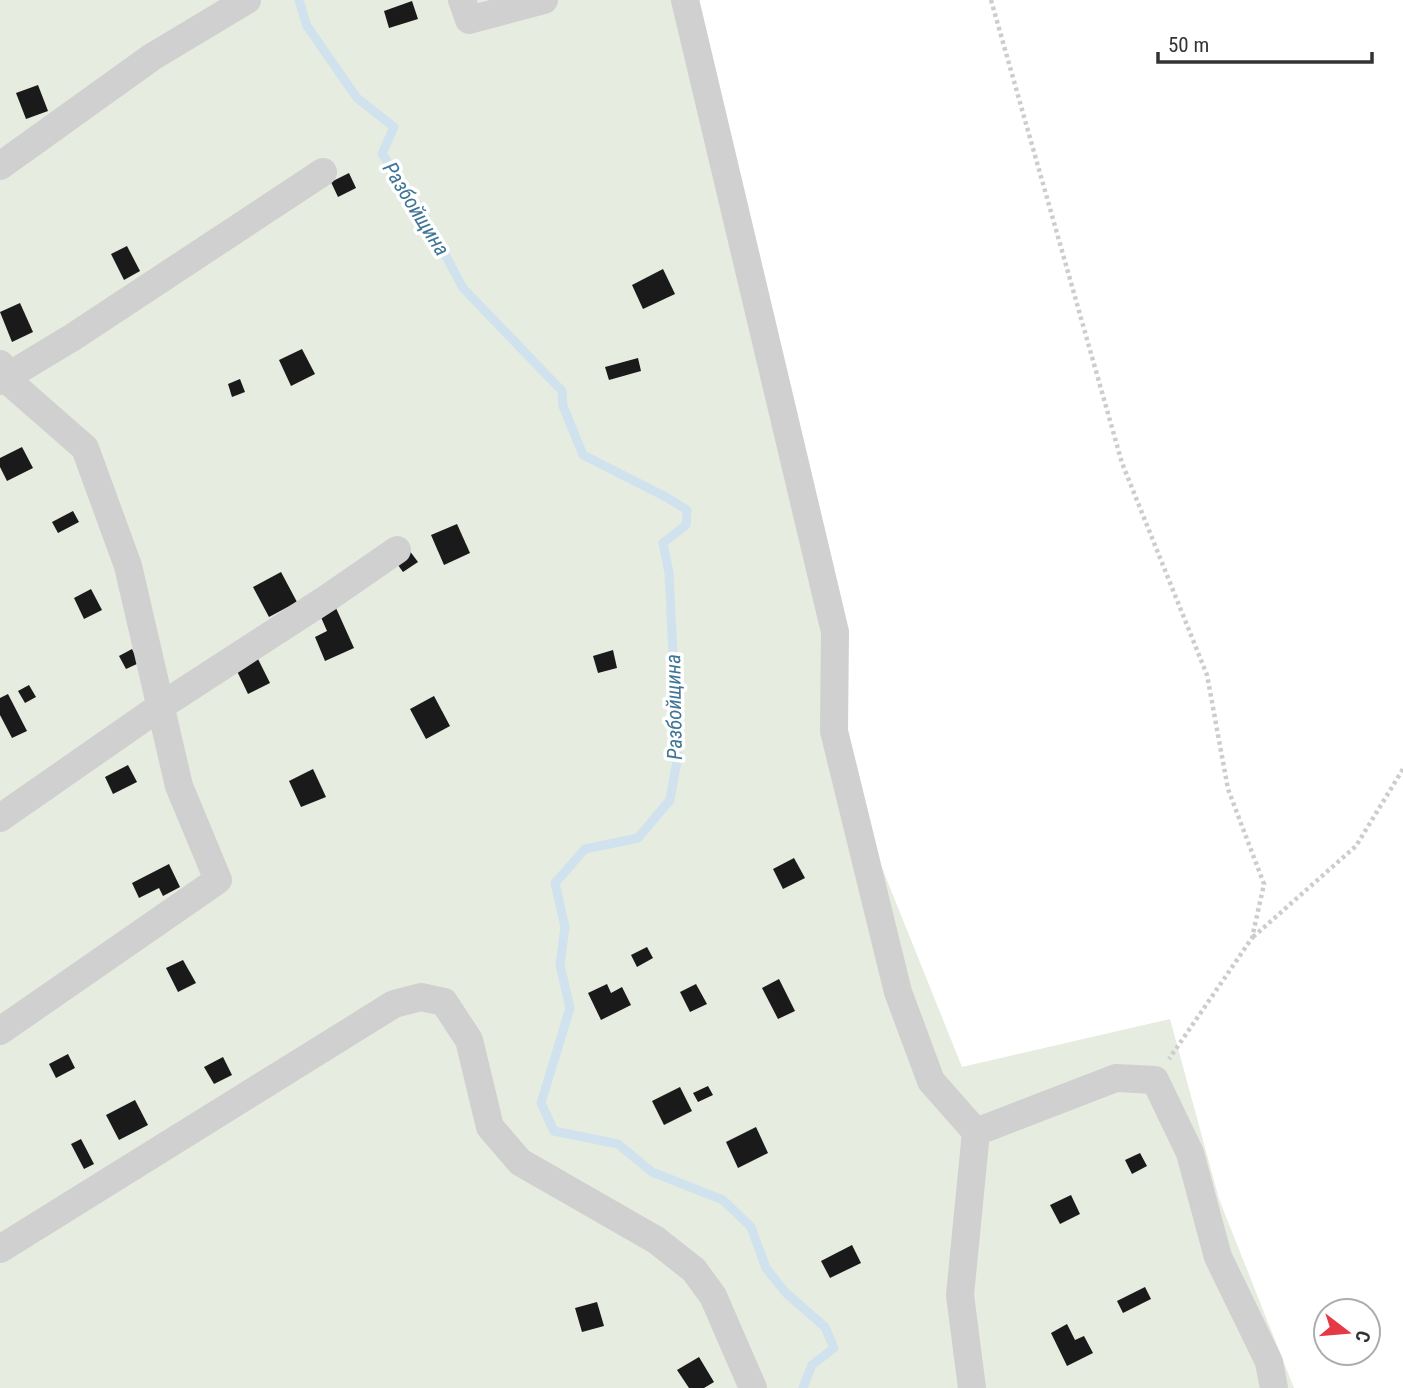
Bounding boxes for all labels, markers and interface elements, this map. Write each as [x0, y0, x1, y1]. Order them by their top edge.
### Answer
scale bar [1158, 21, 1372, 65]
text: 50 m [1168, 33, 1209, 57]
water label: Разбойщина [378, 158, 454, 260]
water label: Разбойщина [661, 654, 687, 760]
north arrow [1312, 1297, 1382, 1367]
text: С [1350, 1328, 1375, 1345]

